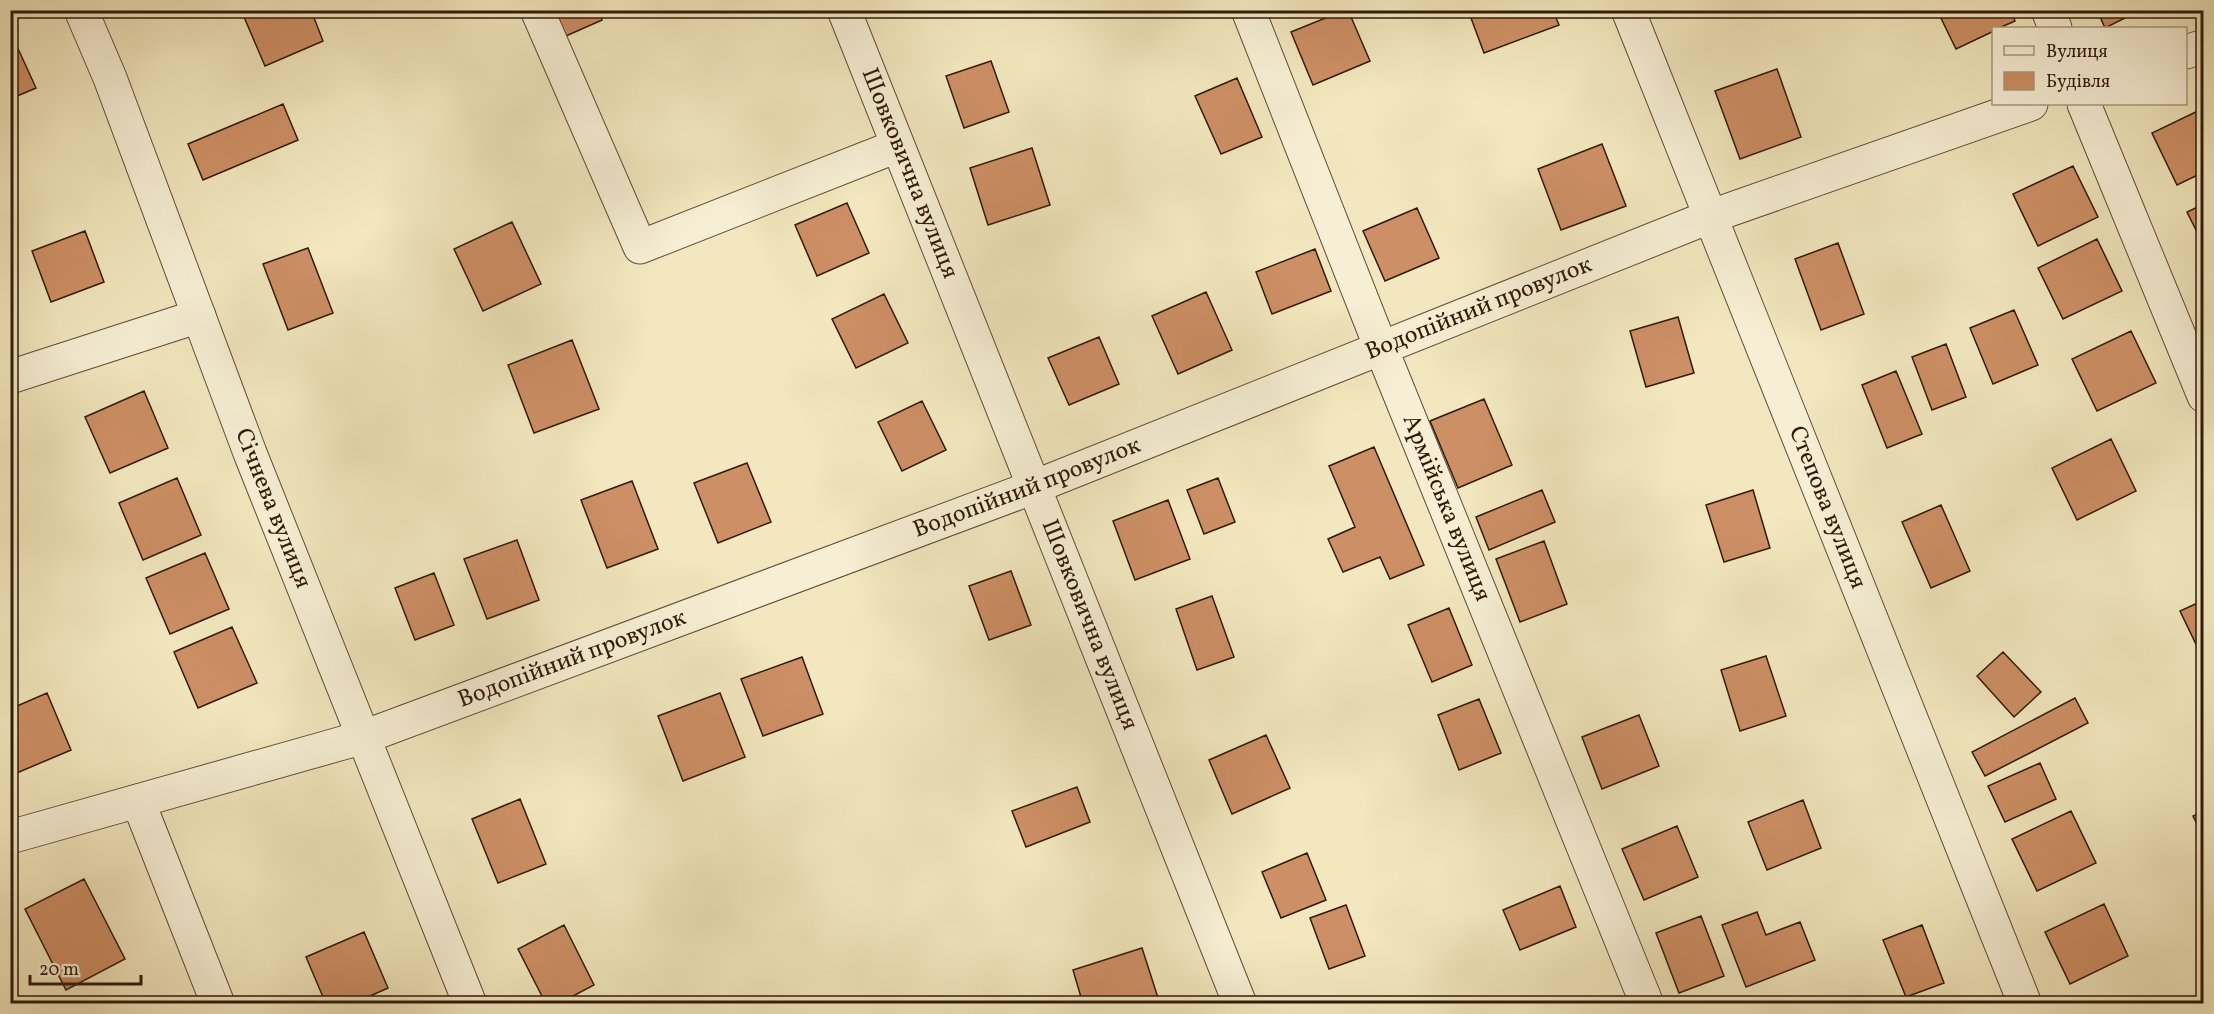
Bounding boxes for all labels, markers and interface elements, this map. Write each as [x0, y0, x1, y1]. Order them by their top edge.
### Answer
legend [1992, 27, 2187, 105]
text: Вулиця [2046, 40, 2108, 65]
street label: Шовковична вулиця [852, 63, 966, 284]
text: Будівля [2046, 70, 2110, 95]
street label: Водопійний провулок [1360, 248, 1597, 370]
street label: Армійська вулиця [1393, 409, 1499, 607]
street label: Степова вулиця [1779, 421, 1875, 594]
street label: Січнева вулиця [225, 424, 319, 594]
street label: Водопійний провулок [908, 429, 1146, 548]
street label: Шовковична вулиця [1032, 515, 1146, 735]
street label: Водопійний провулок [453, 601, 691, 717]
scale bar [30, 948, 141, 986]
text: 20 m [39, 958, 79, 983]

